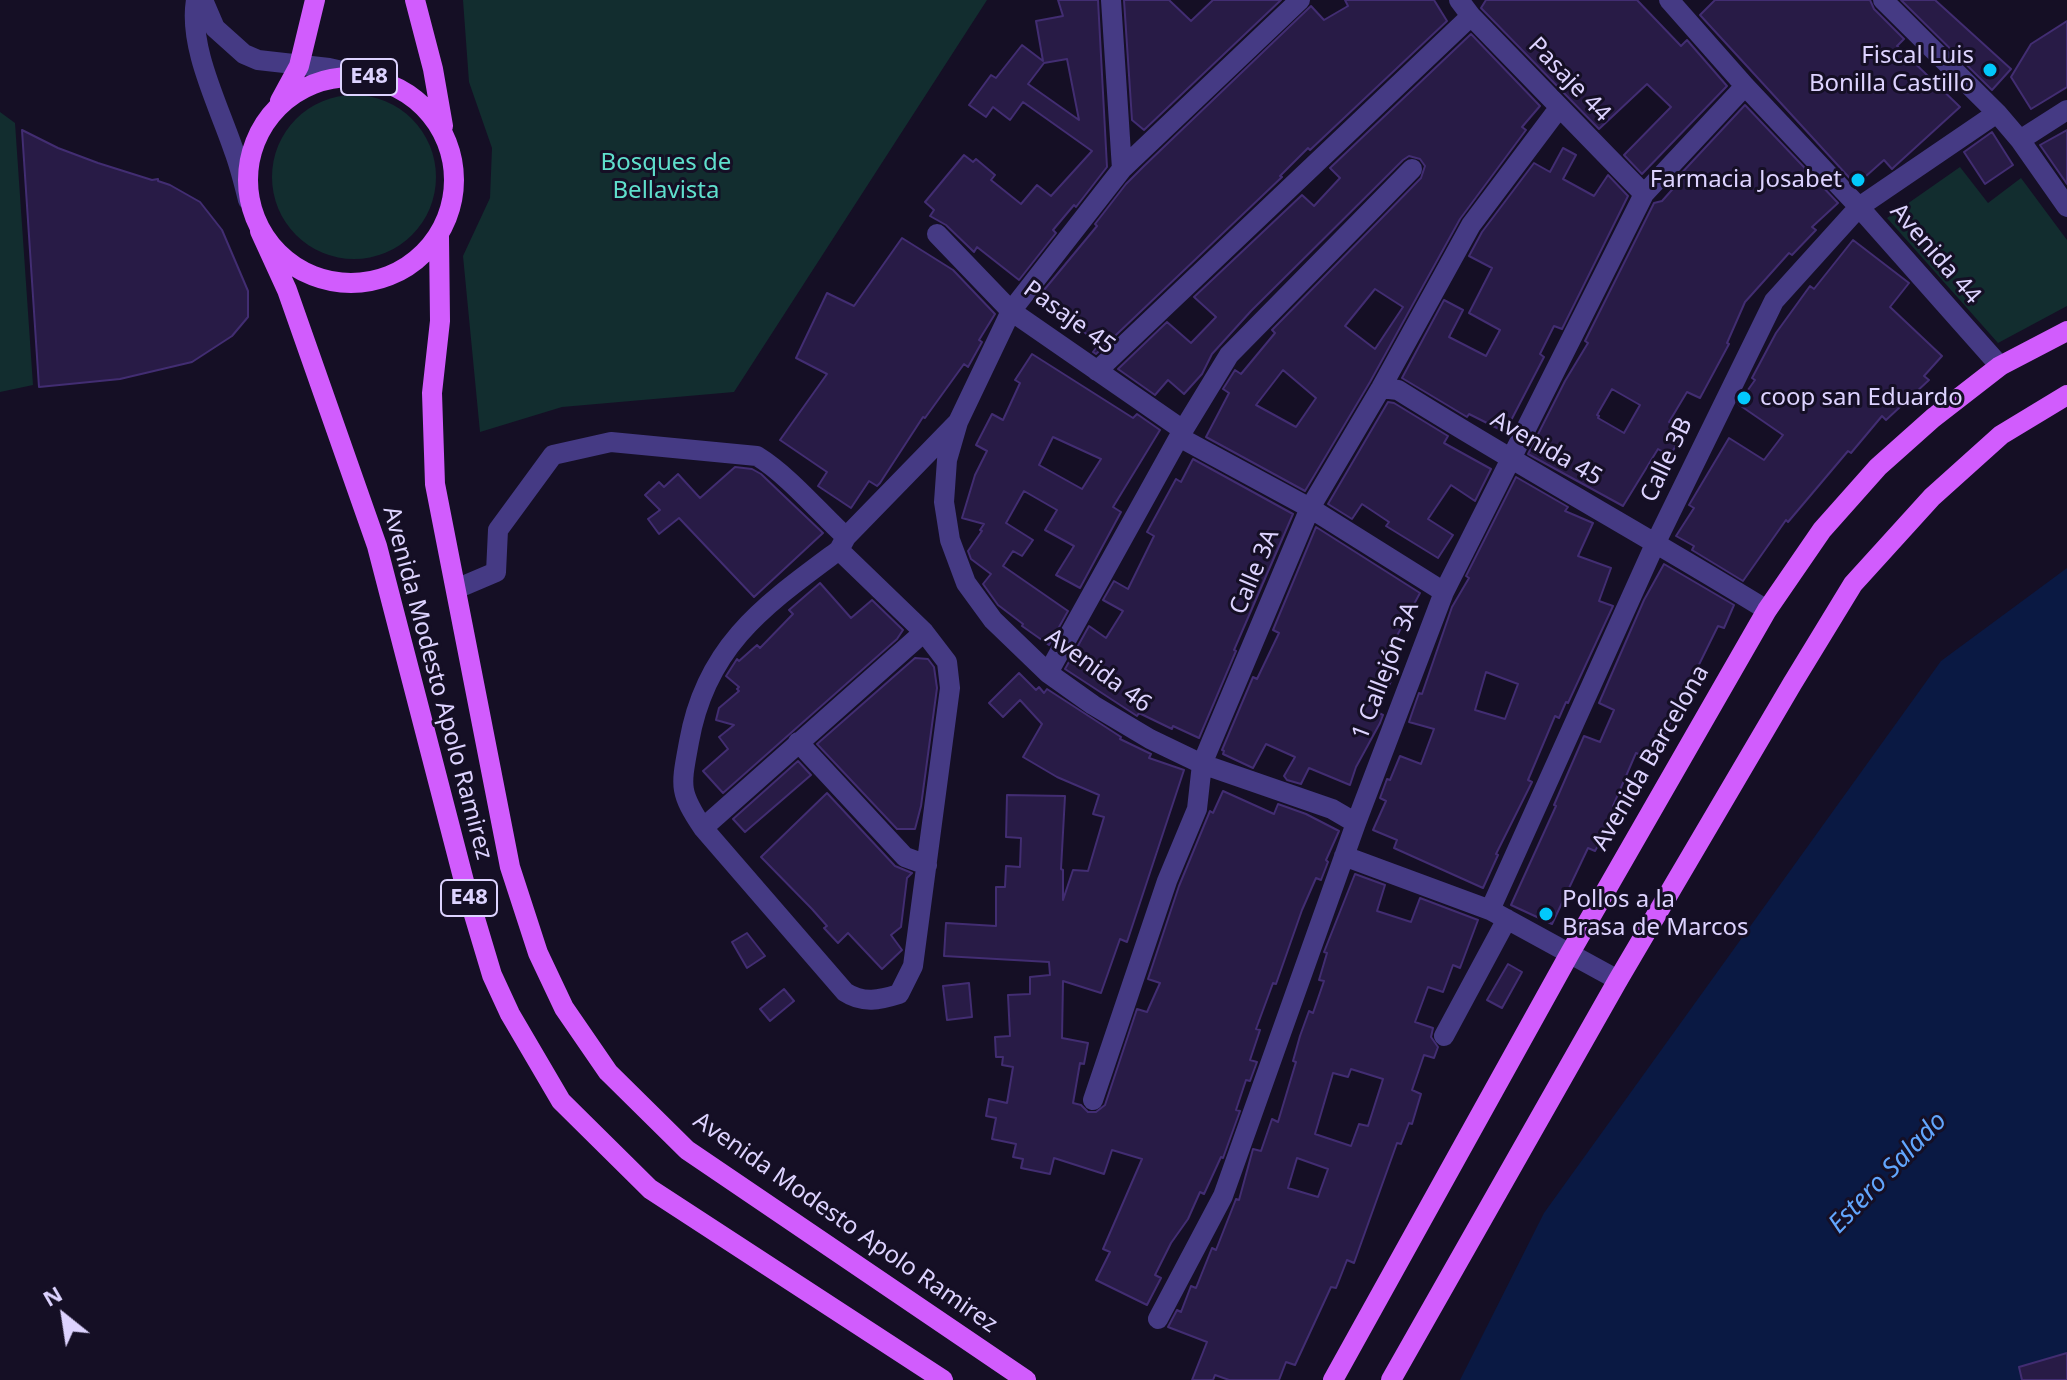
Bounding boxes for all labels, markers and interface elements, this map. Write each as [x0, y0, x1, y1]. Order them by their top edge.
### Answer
street label: Pasaje 44 [1522, 32, 1616, 128]
place label: Fiscal Luis Bonilla Castillo [1809, 42, 1974, 98]
road number: E48 [341, 59, 397, 95]
marker: Fiscal Luis Bonilla Castillo [1981, 61, 1999, 79]
park label: Bosques de Bellavista [601, 149, 731, 205]
place label: Farmacia Josabet [1650, 166, 1842, 194]
marker: Farmacia Josabet [1849, 171, 1867, 189]
street label: Avenida 44 [1883, 198, 1987, 310]
street label: Pasaje 45 [1018, 275, 1120, 361]
place label: coop san Eduardo [1760, 384, 1963, 412]
marker: coop san Eduardo [1735, 389, 1753, 407]
street label: Avenida 45 [1485, 406, 1607, 492]
street label: Calle 3B [1635, 413, 1699, 507]
street label: Avenida Modesto Apolo Ramirez [376, 503, 498, 863]
street label: Calle 3A [1224, 525, 1286, 619]
street label: 1 Callejón 3A [1347, 598, 1425, 744]
street label: Avenida 46 [1039, 623, 1157, 719]
street label: Avenida Barcelona [1586, 660, 1716, 856]
road number: E48 [441, 880, 497, 916]
place label: Pollos a la Brasa de Marcos [1562, 886, 1748, 942]
marker: Pollos a la Brasa de Marcos [1537, 905, 1555, 923]
water label: Estero Salado [1822, 1106, 1954, 1240]
street label: Avenida Modesto Apolo Ramirez [687, 1107, 1003, 1339]
north arrow [24, 1276, 104, 1356]
text: N [37, 1278, 67, 1313]

